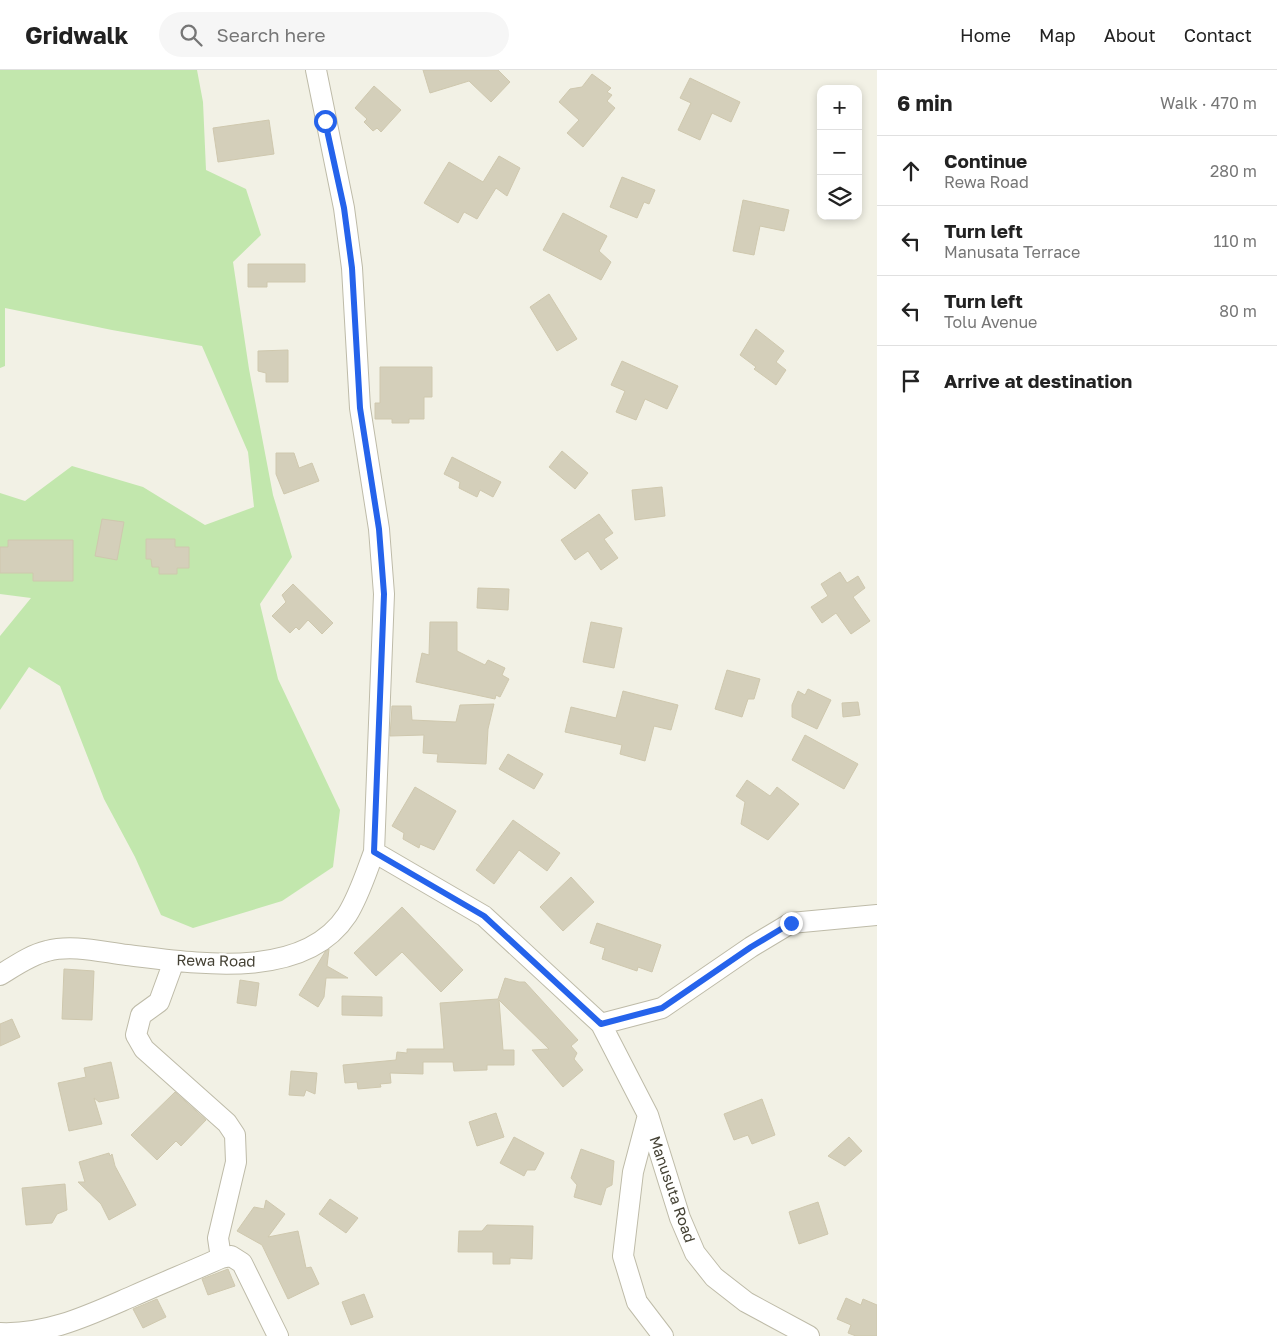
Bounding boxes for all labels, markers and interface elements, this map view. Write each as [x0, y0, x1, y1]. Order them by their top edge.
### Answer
search box [159, 12, 509, 57]
text: Gridwalk [25, 20, 129, 49]
icon: search [177, 21, 205, 49]
text: Search here [217, 23, 325, 46]
text: Home [960, 24, 1011, 46]
text: Map [1039, 24, 1076, 46]
text: About [1104, 24, 1156, 46]
text: Contact [1184, 24, 1252, 46]
map controls [817, 85, 862, 220]
button: + [817, 85, 862, 130]
text: 6 min [897, 90, 952, 116]
text: Walk · 470 m [1160, 93, 1257, 113]
route start [314, 110, 337, 133]
button: − [817, 130, 862, 175]
text: Continue [944, 149, 1027, 172]
icon: ahead [897, 157, 925, 185]
text: 280 m [1210, 161, 1257, 181]
text: Rewa Road [944, 172, 1029, 192]
button: layers [817, 175, 862, 220]
text: Turn left [944, 219, 1023, 242]
icon: left [897, 227, 925, 255]
text: 110 m [1213, 231, 1257, 251]
text: Manusata Terrace [944, 242, 1080, 262]
text: Turn left [944, 289, 1023, 312]
icon: left [897, 297, 925, 325]
text: 80 m [1219, 301, 1257, 321]
text: Tolu Avenue [944, 312, 1037, 332]
icon: arrive [897, 367, 925, 395]
text: Arrive at destination [944, 369, 1132, 392]
route end [780, 912, 803, 935]
street label: Rewa Road [176, 950, 256, 970]
street label: Manusuta Road [646, 1133, 700, 1245]

